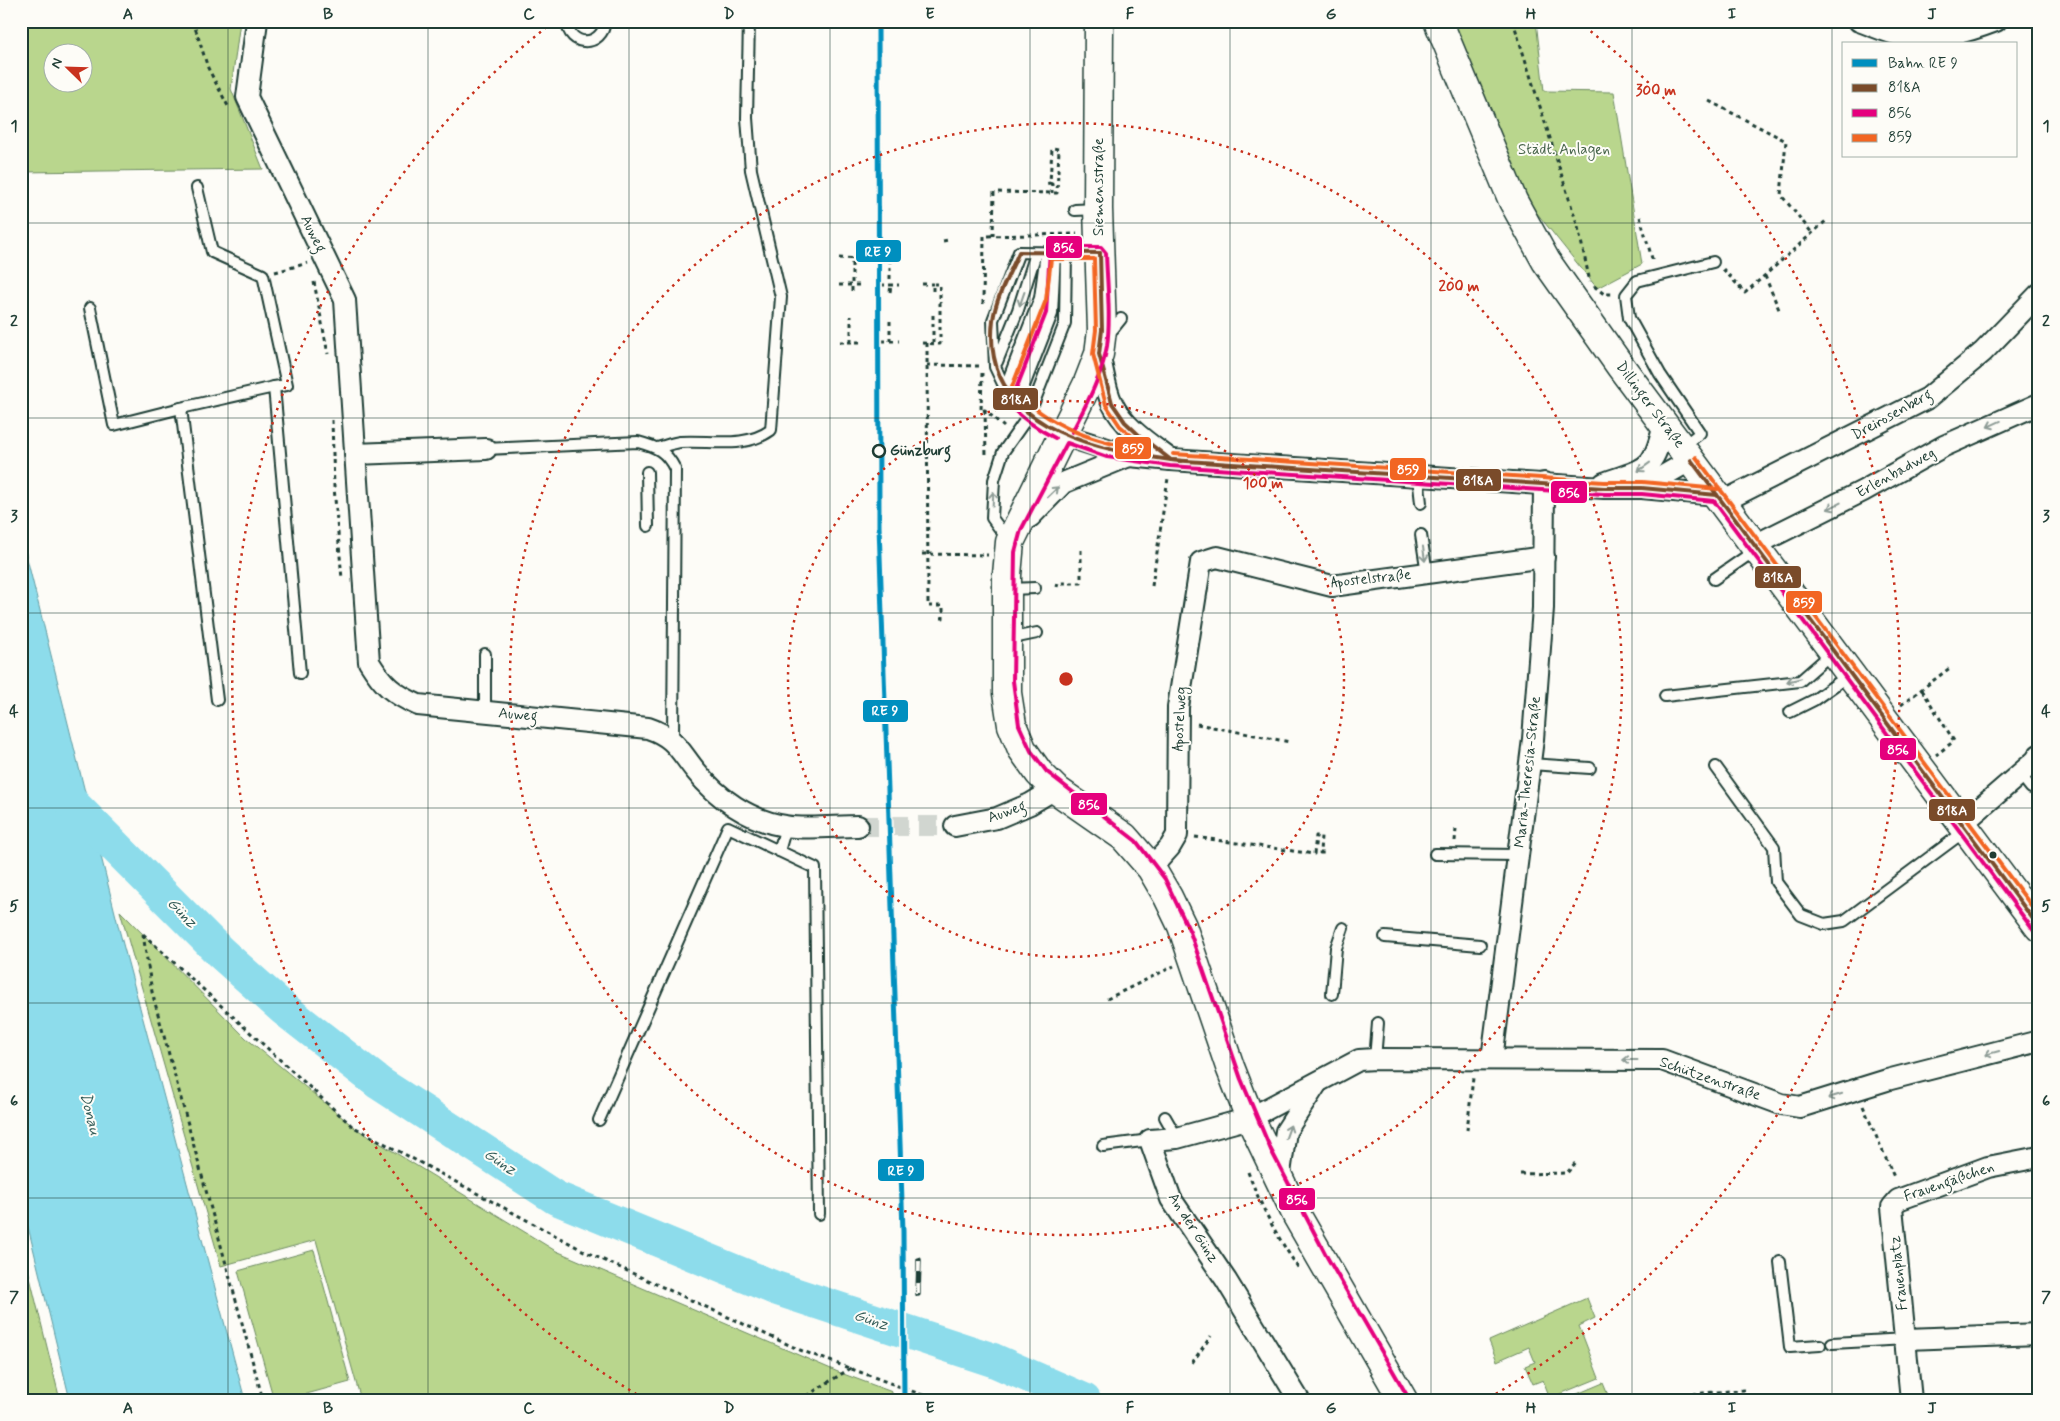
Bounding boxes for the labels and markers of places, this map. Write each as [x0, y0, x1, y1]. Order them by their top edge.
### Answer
place label: Günzburg [890, 441, 951, 463]
marker: Günzburg [872, 444, 886, 458]
centre of rings [1057, 670, 1075, 688]
unlabelled marker [1988, 850, 1998, 860]

